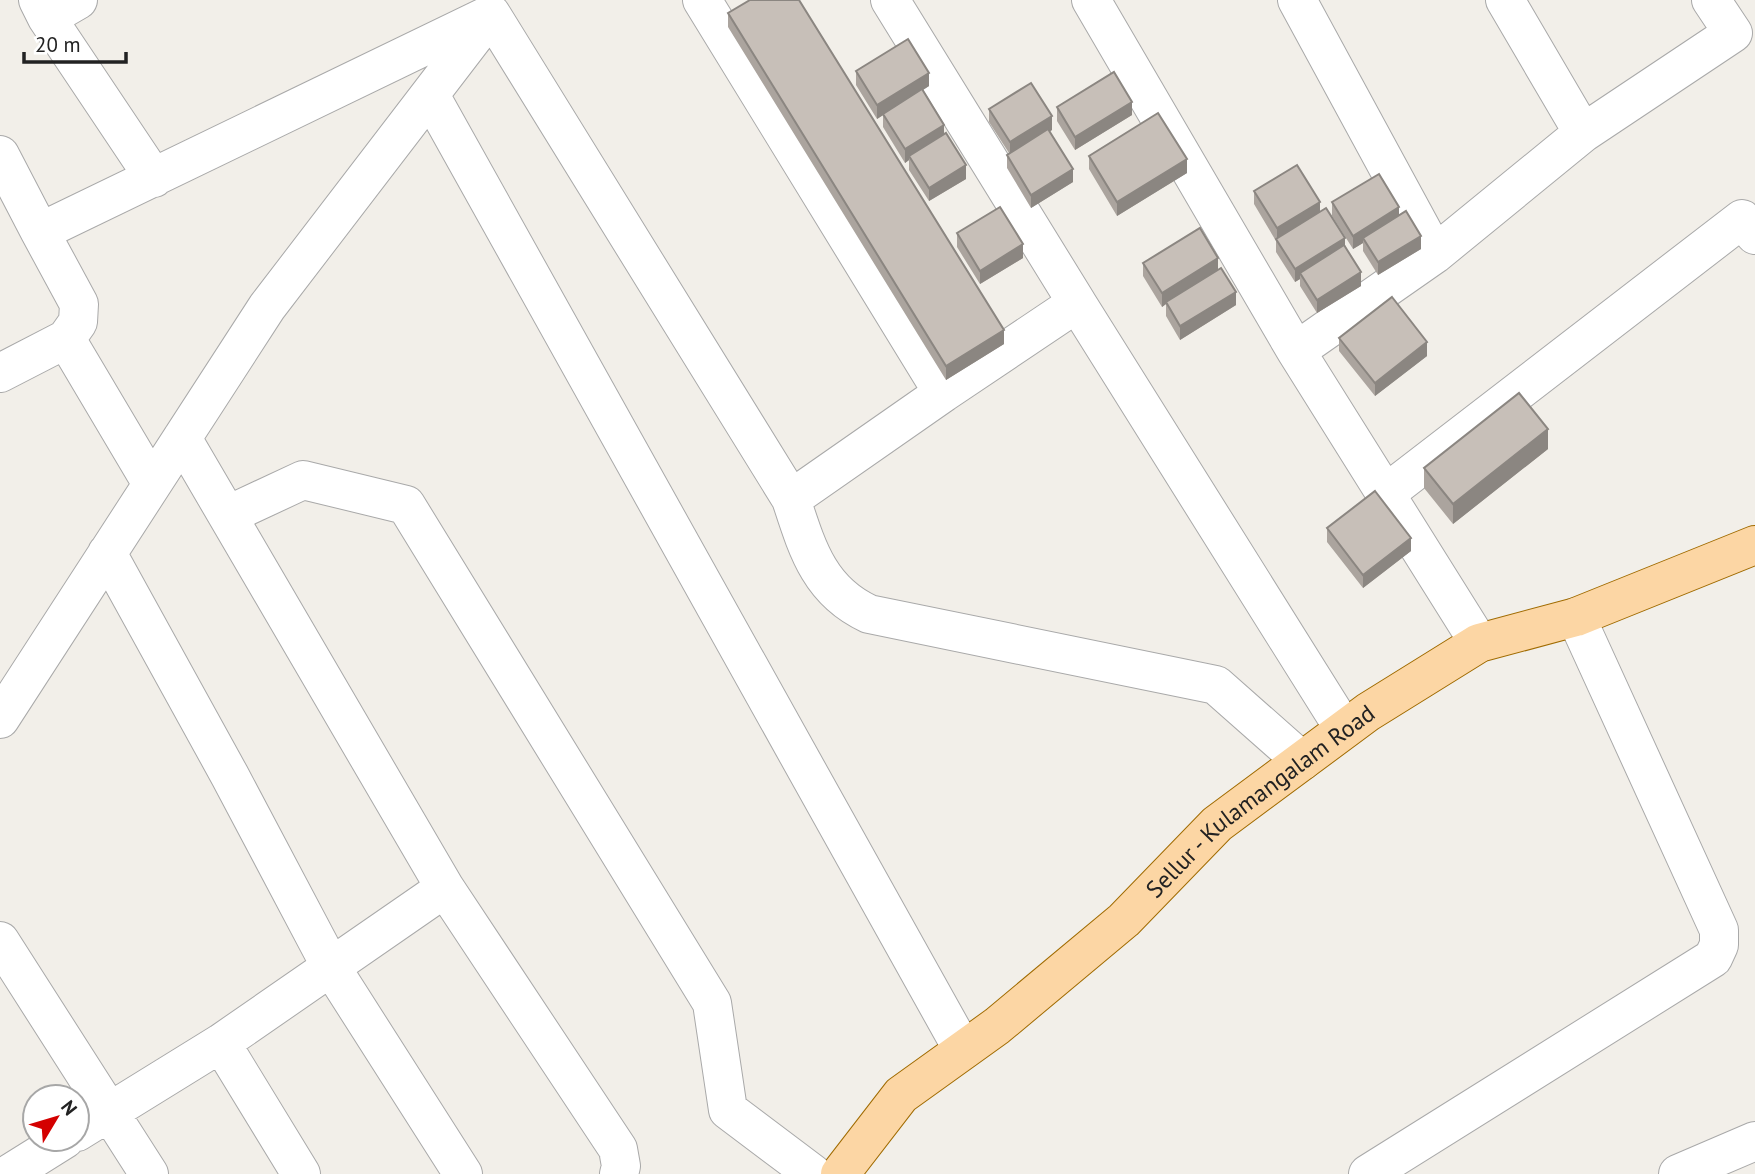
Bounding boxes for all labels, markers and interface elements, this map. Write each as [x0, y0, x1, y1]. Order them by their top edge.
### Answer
scale bar [24, 21, 126, 65]
text: 20 m [35, 31, 81, 58]
street label: Sellur - Kulamangalam Road [1139, 697, 1381, 904]
north arrow [21, 1083, 91, 1153]
text: N [56, 1095, 83, 1120]

